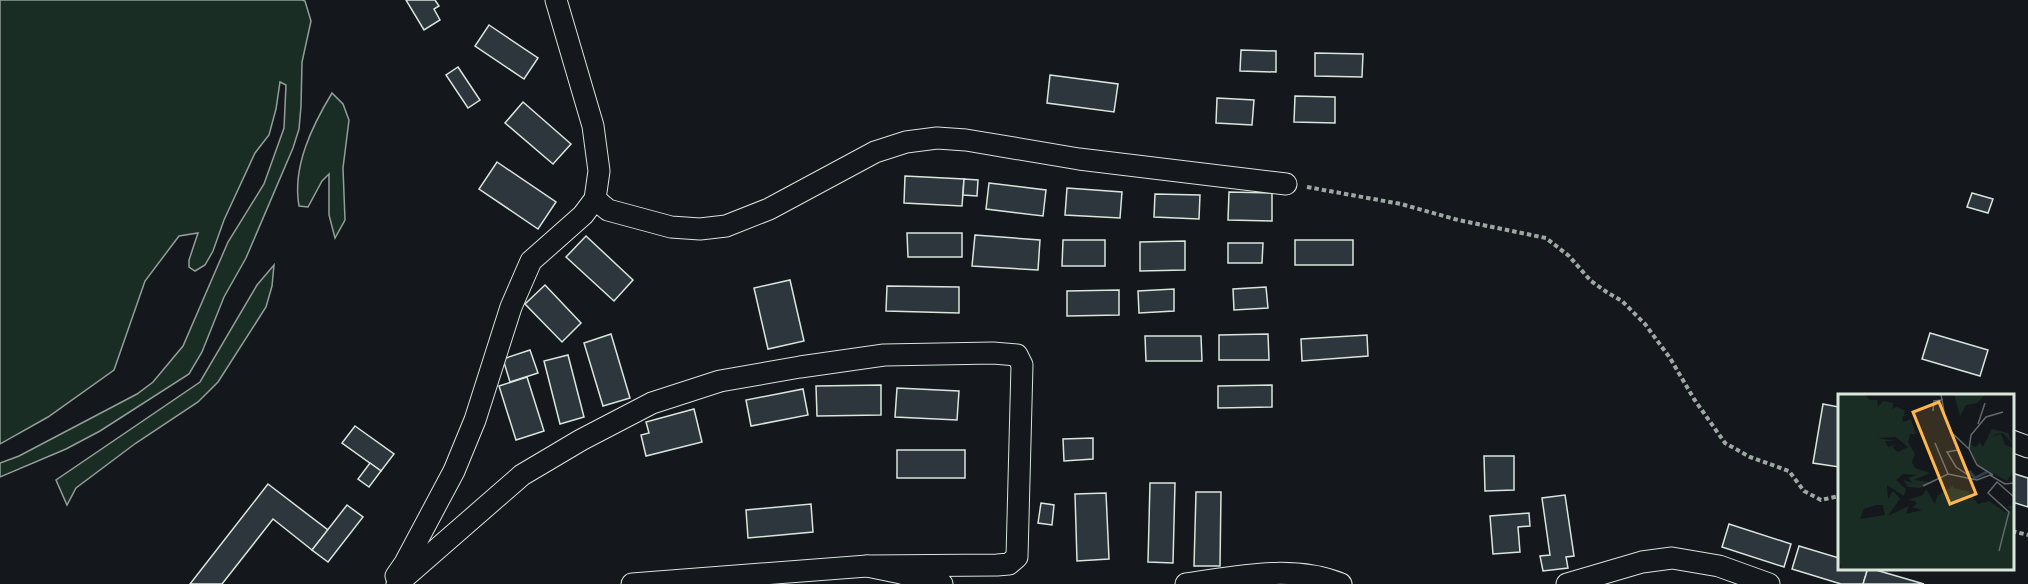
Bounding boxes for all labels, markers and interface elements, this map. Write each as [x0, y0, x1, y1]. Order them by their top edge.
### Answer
inset map [1838, 394, 2013, 569]

